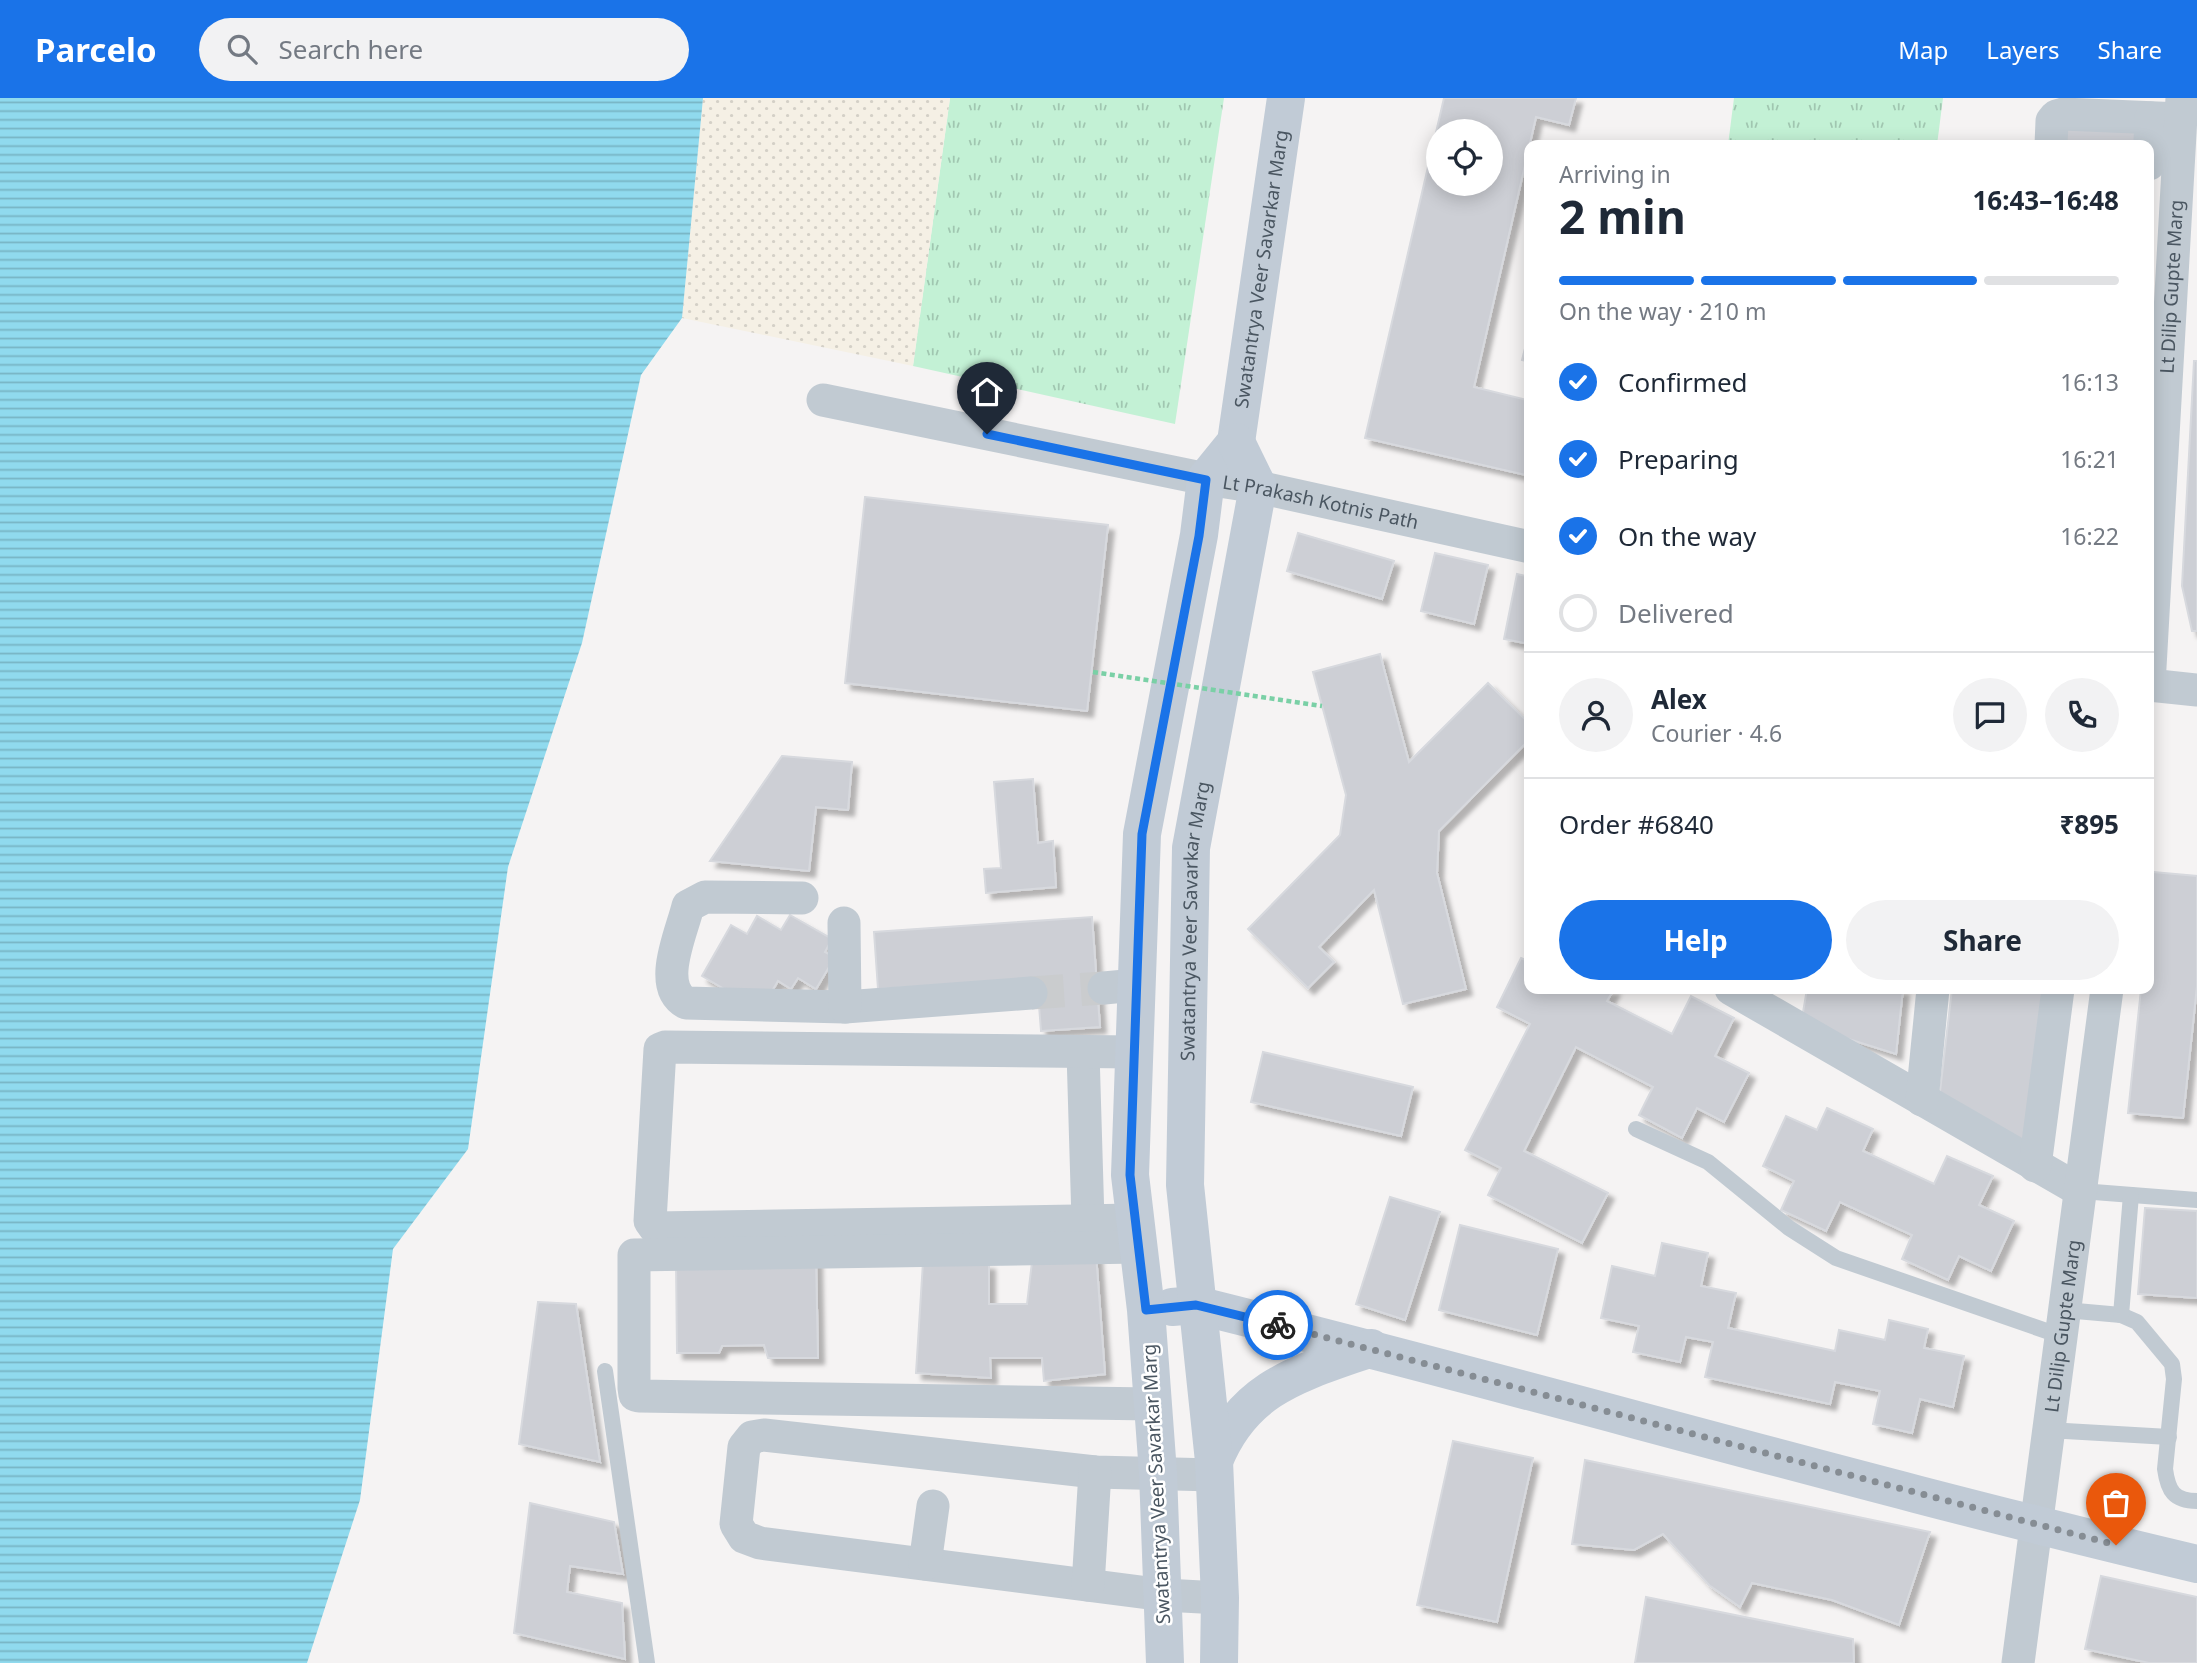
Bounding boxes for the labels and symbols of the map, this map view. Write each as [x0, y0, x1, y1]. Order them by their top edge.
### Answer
street label: Swatantrya Veer Savarkar Marg [1228, 128, 1294, 410]
street label: Lt Dilip Gupte Marg [2154, 199, 2189, 374]
pin [957, 362, 1017, 434]
street label: Lt Prakash Kotnis Path [1221, 469, 1421, 535]
street label: Swatantrya Veer Savarkar Marg [1174, 779, 1216, 1061]
street label: Lt Dilip Gupte Marg [2038, 1238, 2087, 1414]
courier [1243, 1290, 1313, 1360]
street label: Swatantrya Veer Savarkar Marg [1136, 1343, 1176, 1625]
pin [2086, 1473, 2146, 1545]

